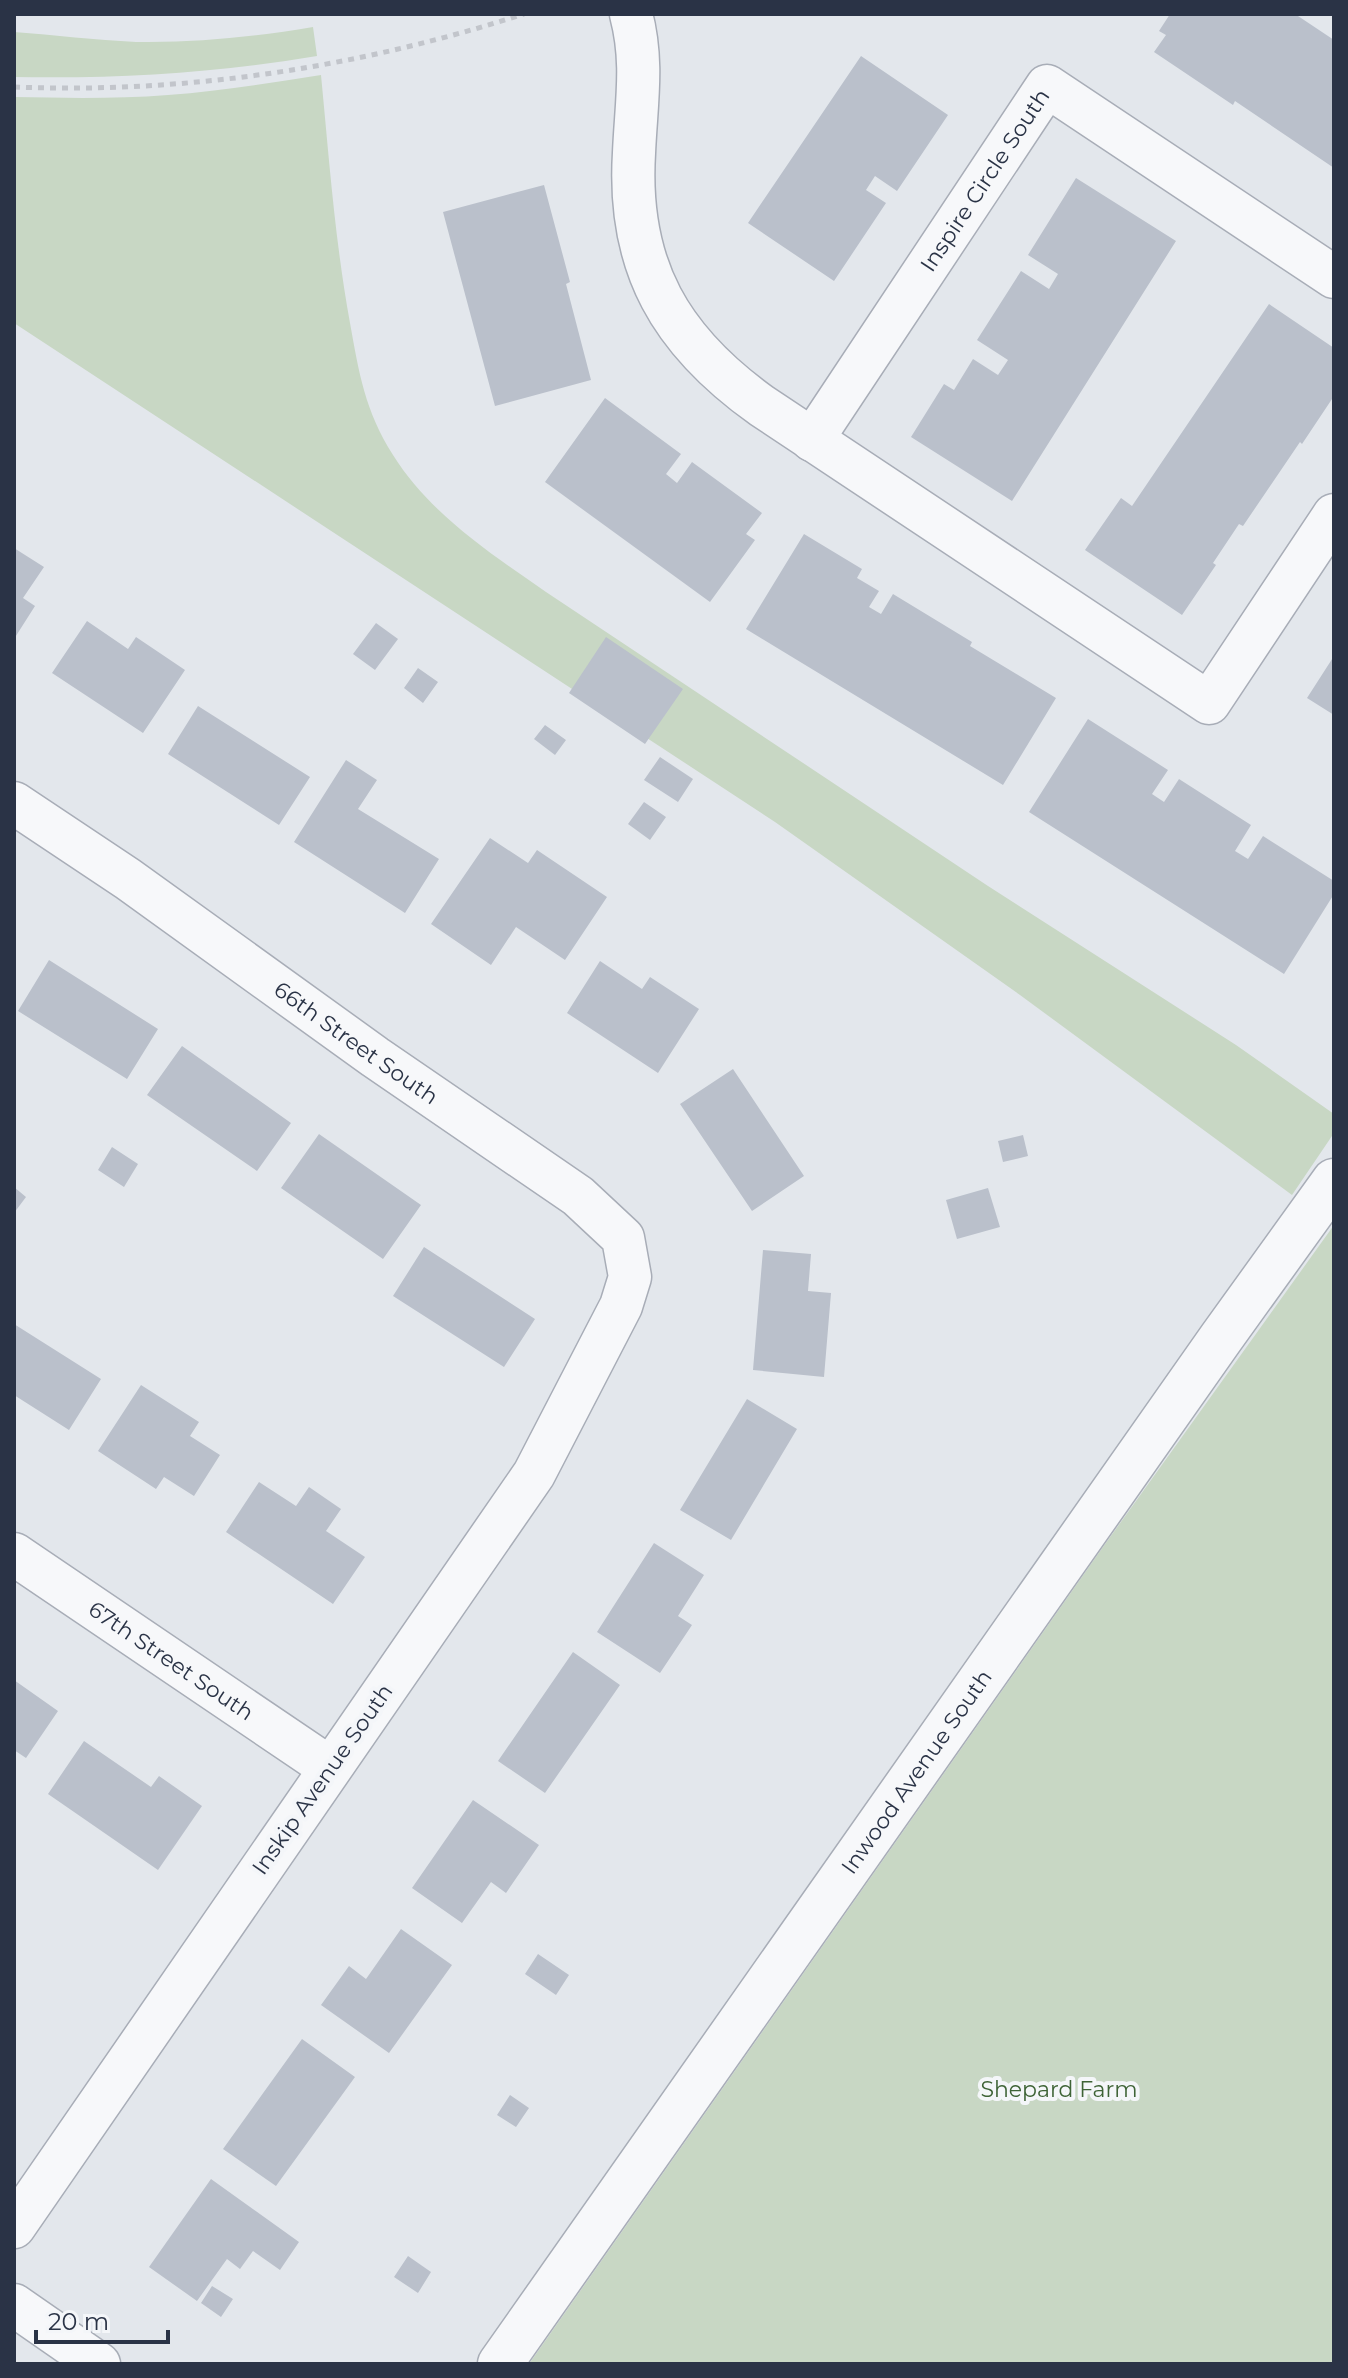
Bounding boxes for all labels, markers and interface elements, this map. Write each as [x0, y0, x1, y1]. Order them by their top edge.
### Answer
street label: Inspire Circle South [915, 84, 1055, 277]
street label: 66th Street South [269, 976, 443, 1110]
street label: 67th Street South [83, 1595, 259, 1726]
street label: Inwood Avenue South [836, 1665, 998, 1879]
street label: Inskip Avenue South [246, 1679, 398, 1880]
park label: Shepard Farm [980, 2076, 1138, 2103]
scale bar [36, 2294, 168, 2344]
text: 20 m [48, 2307, 109, 2336]

